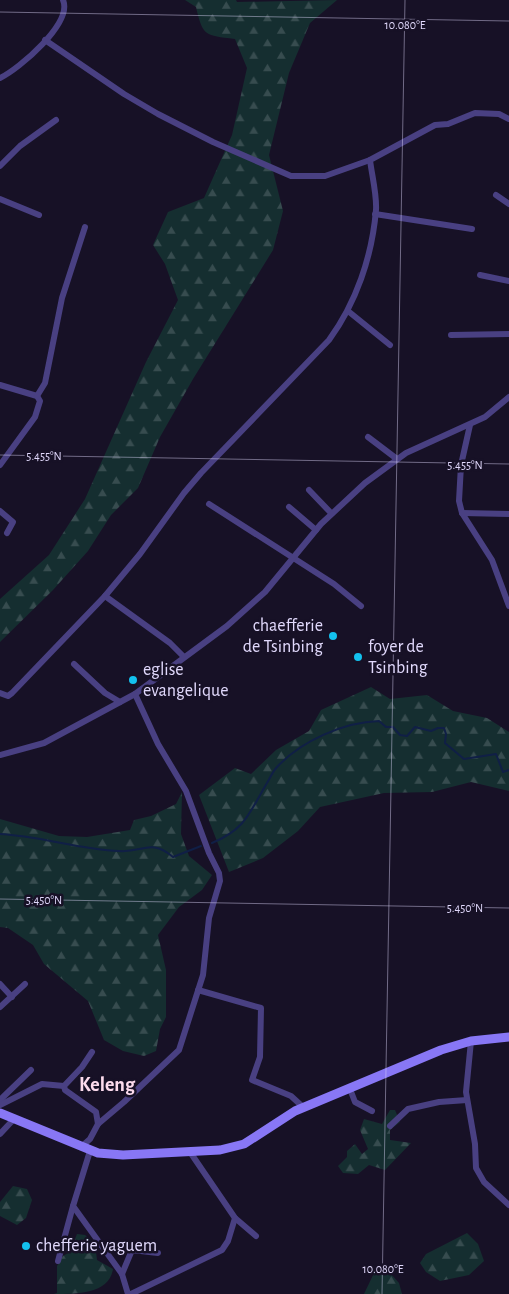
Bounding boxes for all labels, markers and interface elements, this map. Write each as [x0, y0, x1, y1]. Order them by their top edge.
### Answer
text: 10.080°E [385, 19, 426, 31]
text: 5.455°N [26, 450, 62, 462]
text: 5.455°N [447, 459, 483, 471]
place label: chaefferie de Tsinbing [243, 617, 323, 656]
marker: chaefferie de Tsinbing [327, 630, 339, 642]
place label: foyer de Tsinbing [368, 638, 428, 677]
marker: foyer de Tsinbing [352, 651, 364, 663]
place label: eglise evangelique [143, 661, 229, 700]
marker: eglise evangelique [127, 674, 139, 686]
text: 5.450°N [26, 894, 62, 906]
text: 5.450°N [447, 902, 483, 914]
district label: Keleng [79, 1075, 136, 1095]
place label: chefferie yaguem [36, 1237, 157, 1255]
marker: chefferie yaguem [20, 1240, 32, 1252]
text: 10.080°E [363, 1263, 404, 1275]

